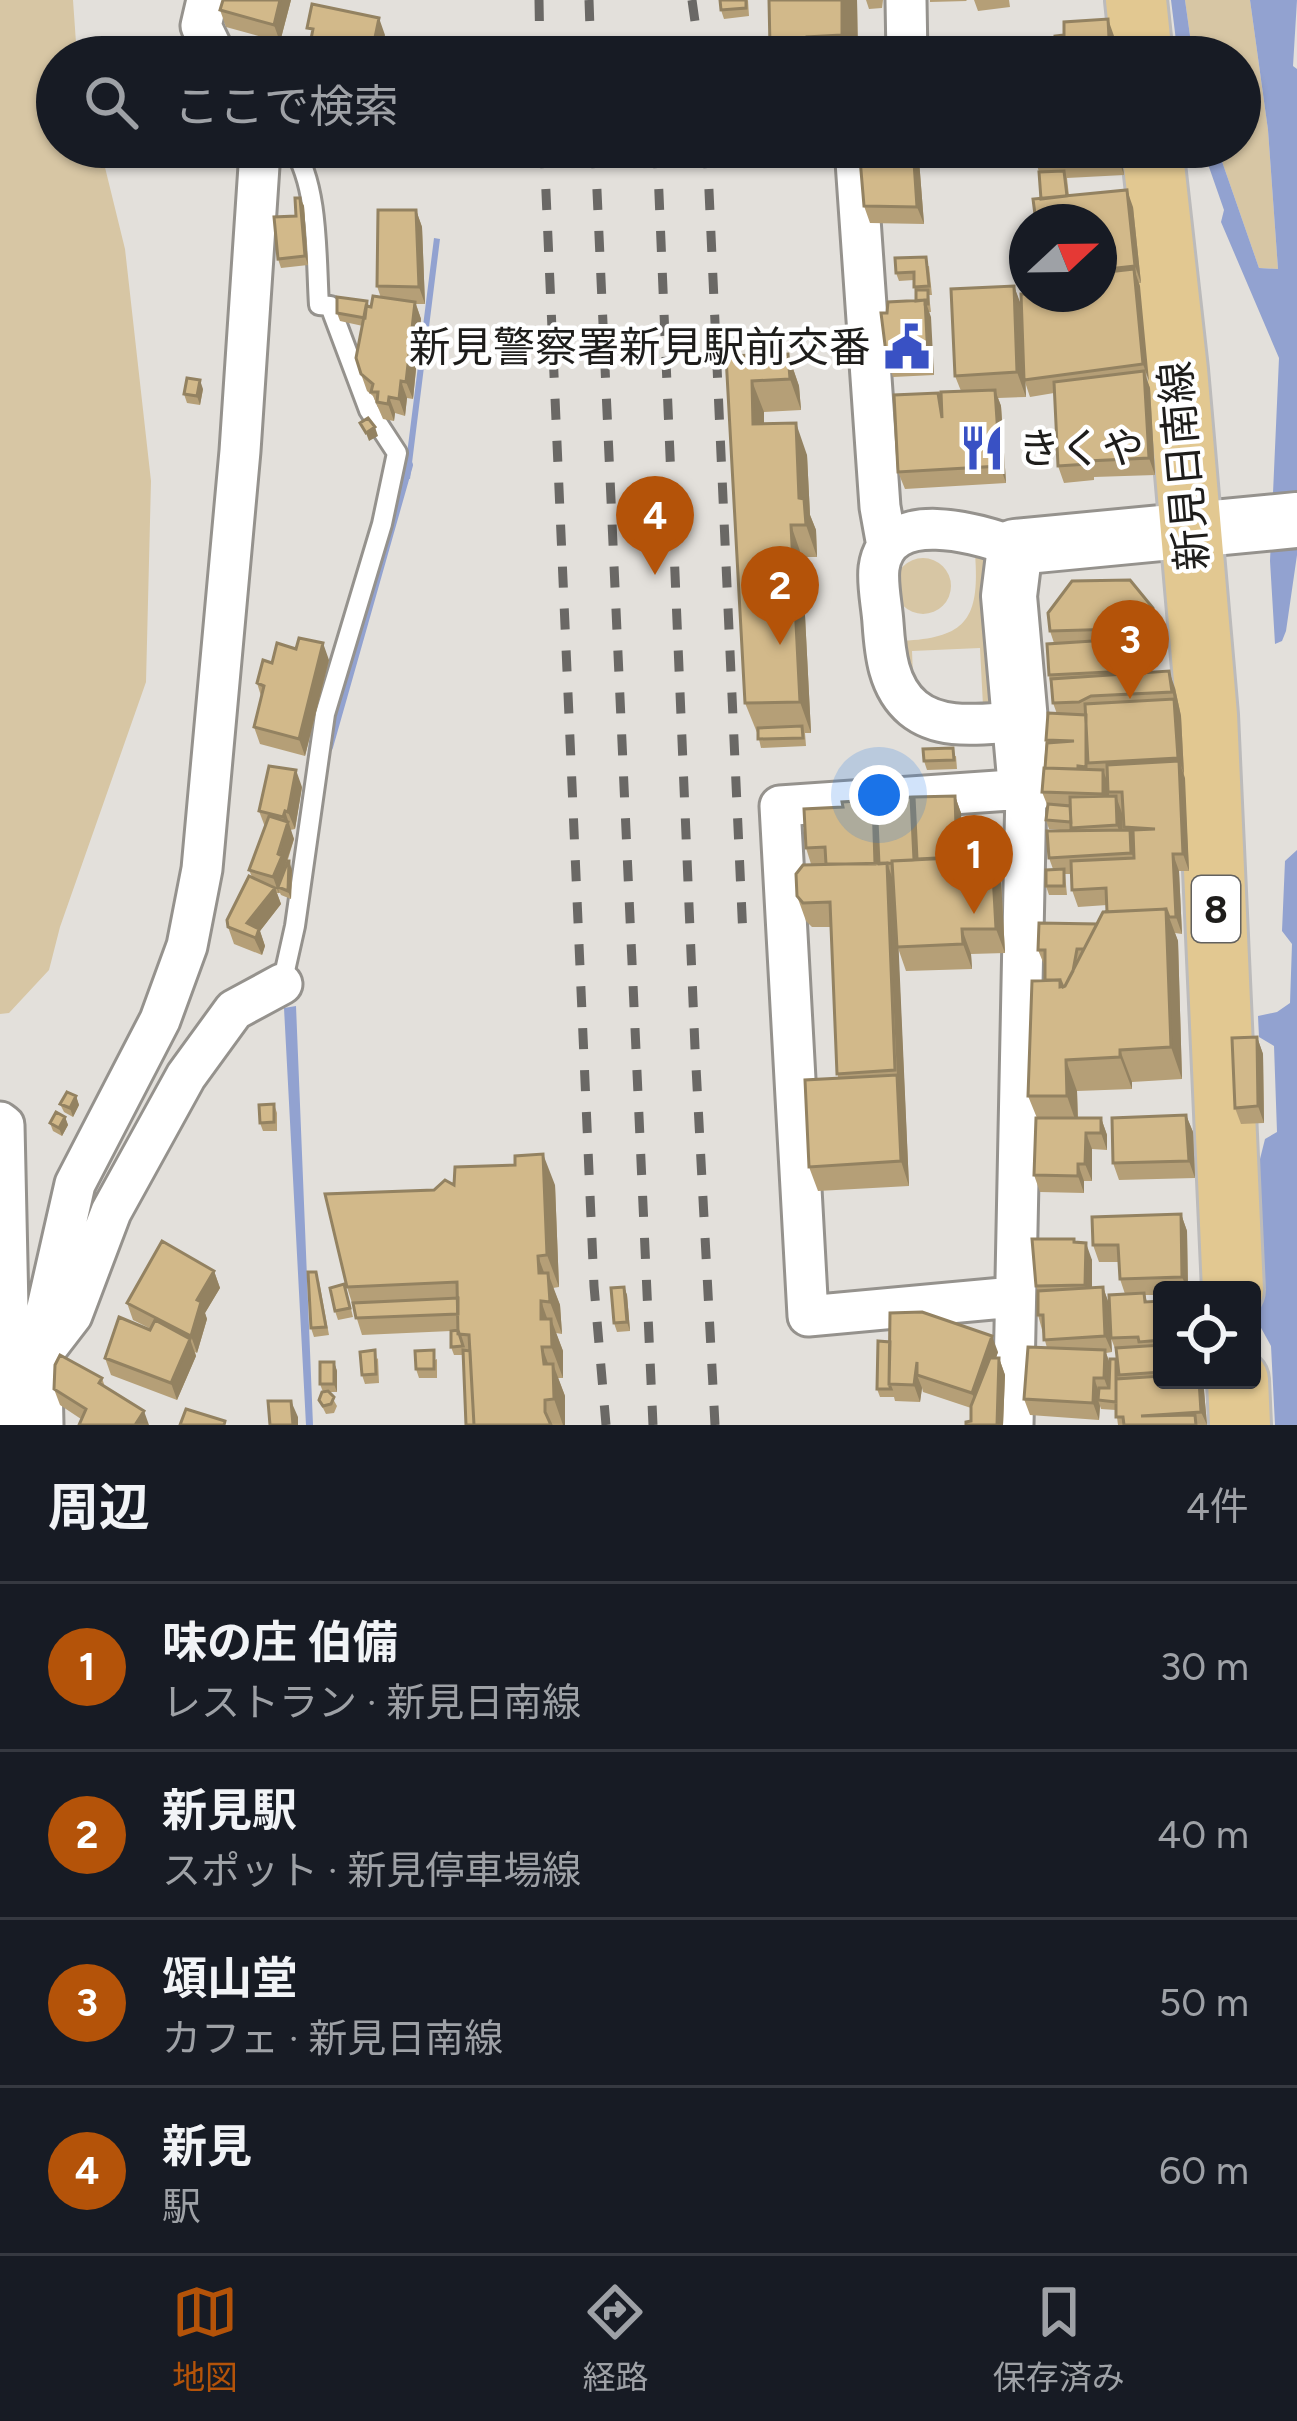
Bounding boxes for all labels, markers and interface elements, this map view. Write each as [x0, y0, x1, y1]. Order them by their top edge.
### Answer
search box [36, 36, 1261, 168]
icon: search [78, 69, 144, 135]
text: ここで検索 [174, 79, 399, 133]
north arrow [1009, 204, 1117, 312]
place label: 新見警察署新見駅前交番 [409, 322, 871, 373]
public building icon: 新見警察署新見駅前交番 [882, 322, 932, 372]
street label: 新見日南線 [1149, 359, 1219, 573]
restaurant icon: きくや [957, 423, 1007, 473]
place label: きくや [1018, 423, 1144, 474]
pin: 4 [616, 476, 694, 575]
pin: 2 [741, 546, 819, 645]
pin: 3 [1091, 600, 1169, 699]
your location [849, 765, 909, 825]
pin: 1 [935, 815, 1013, 914]
road number: 8 [1192, 876, 1240, 942]
map controls [1153, 1281, 1261, 1389]
button: locate [1153, 1281, 1261, 1389]
text: 周辺 [48, 1477, 150, 1538]
text: 4件 [1186, 1483, 1249, 1530]
text: 味の庄 伯備 [162, 1615, 398, 1669]
text: 1 [79, 1643, 95, 1690]
text: 30 m [1160, 1643, 1249, 1690]
text: レストラン · 新見日南線 [162, 1679, 581, 1726]
text: 新見駅 [162, 1783, 297, 1837]
text: 2 [76, 1811, 98, 1858]
text: 40 m [1157, 1811, 1249, 1858]
text: スポット · 新見停車場線 [162, 1847, 581, 1894]
text: 頌山堂 [162, 1951, 297, 2005]
text: 3 [76, 1979, 98, 2026]
text: 50 m [1159, 1979, 1249, 2026]
text: カフェ · 新見日南線 [162, 2015, 503, 2062]
text: 新見 [162, 2119, 252, 2173]
text: 4 [75, 2147, 99, 2194]
text: 60 m [1159, 2147, 1249, 2194]
text: 駅 [162, 2183, 201, 2230]
tab: 地図 [172, 2279, 238, 2399]
tab: 経路 [582, 2279, 648, 2399]
tab: 保存済み [993, 2279, 1125, 2399]

